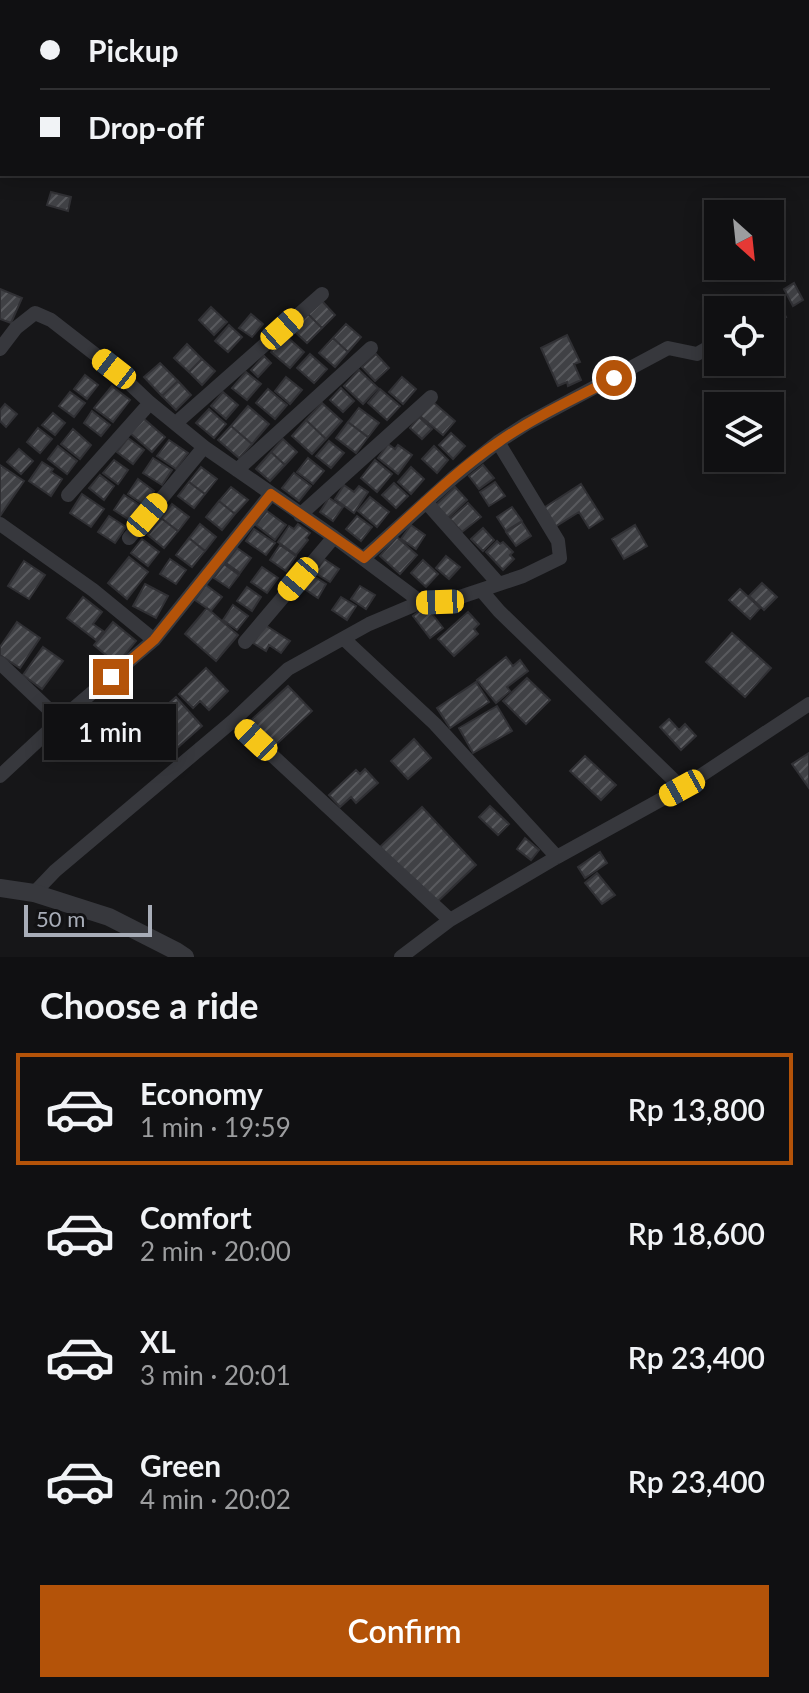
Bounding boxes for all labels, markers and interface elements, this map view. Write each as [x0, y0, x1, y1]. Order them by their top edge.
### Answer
text: Pickup [88, 32, 179, 68]
text: Drop-off [88, 109, 204, 145]
north arrow [704, 200, 784, 280]
map controls [704, 200, 784, 472]
button: locate [704, 296, 784, 376]
car [256, 304, 308, 354]
car [88, 345, 140, 393]
route start [596, 360, 632, 396]
button: layers [704, 392, 784, 472]
car [122, 489, 172, 541]
car [273, 553, 323, 605]
car [416, 589, 464, 615]
route end [93, 659, 129, 695]
callout: 1 min [45, 705, 177, 761]
car [230, 715, 282, 765]
text: 1 min [78, 716, 142, 748]
car [655, 766, 709, 810]
scale bar [24, 901, 152, 937]
text: 50 m [36, 905, 85, 932]
text: Choose a ride [40, 983, 259, 1027]
icon: car [44, 1073, 116, 1145]
text: Economy [140, 1075, 263, 1111]
text: Rp 13,800 [628, 1091, 765, 1127]
text: 1 min · 19:59 [140, 1111, 291, 1143]
icon: car [44, 1197, 116, 1269]
text: Comfort [140, 1199, 252, 1235]
text: Rp 18,600 [628, 1215, 765, 1251]
text: 2 min · 20:00 [140, 1235, 291, 1267]
icon: car [44, 1321, 116, 1393]
text: XL [140, 1323, 176, 1359]
text: Rp 23,400 [628, 1339, 765, 1375]
text: 3 min · 20:01 [140, 1359, 291, 1391]
icon: car [44, 1445, 116, 1517]
text: Green [140, 1447, 221, 1483]
text: Rp 23,400 [628, 1463, 765, 1499]
text: 4 min · 20:02 [140, 1483, 291, 1515]
button: Confirm [40, 1585, 769, 1677]

